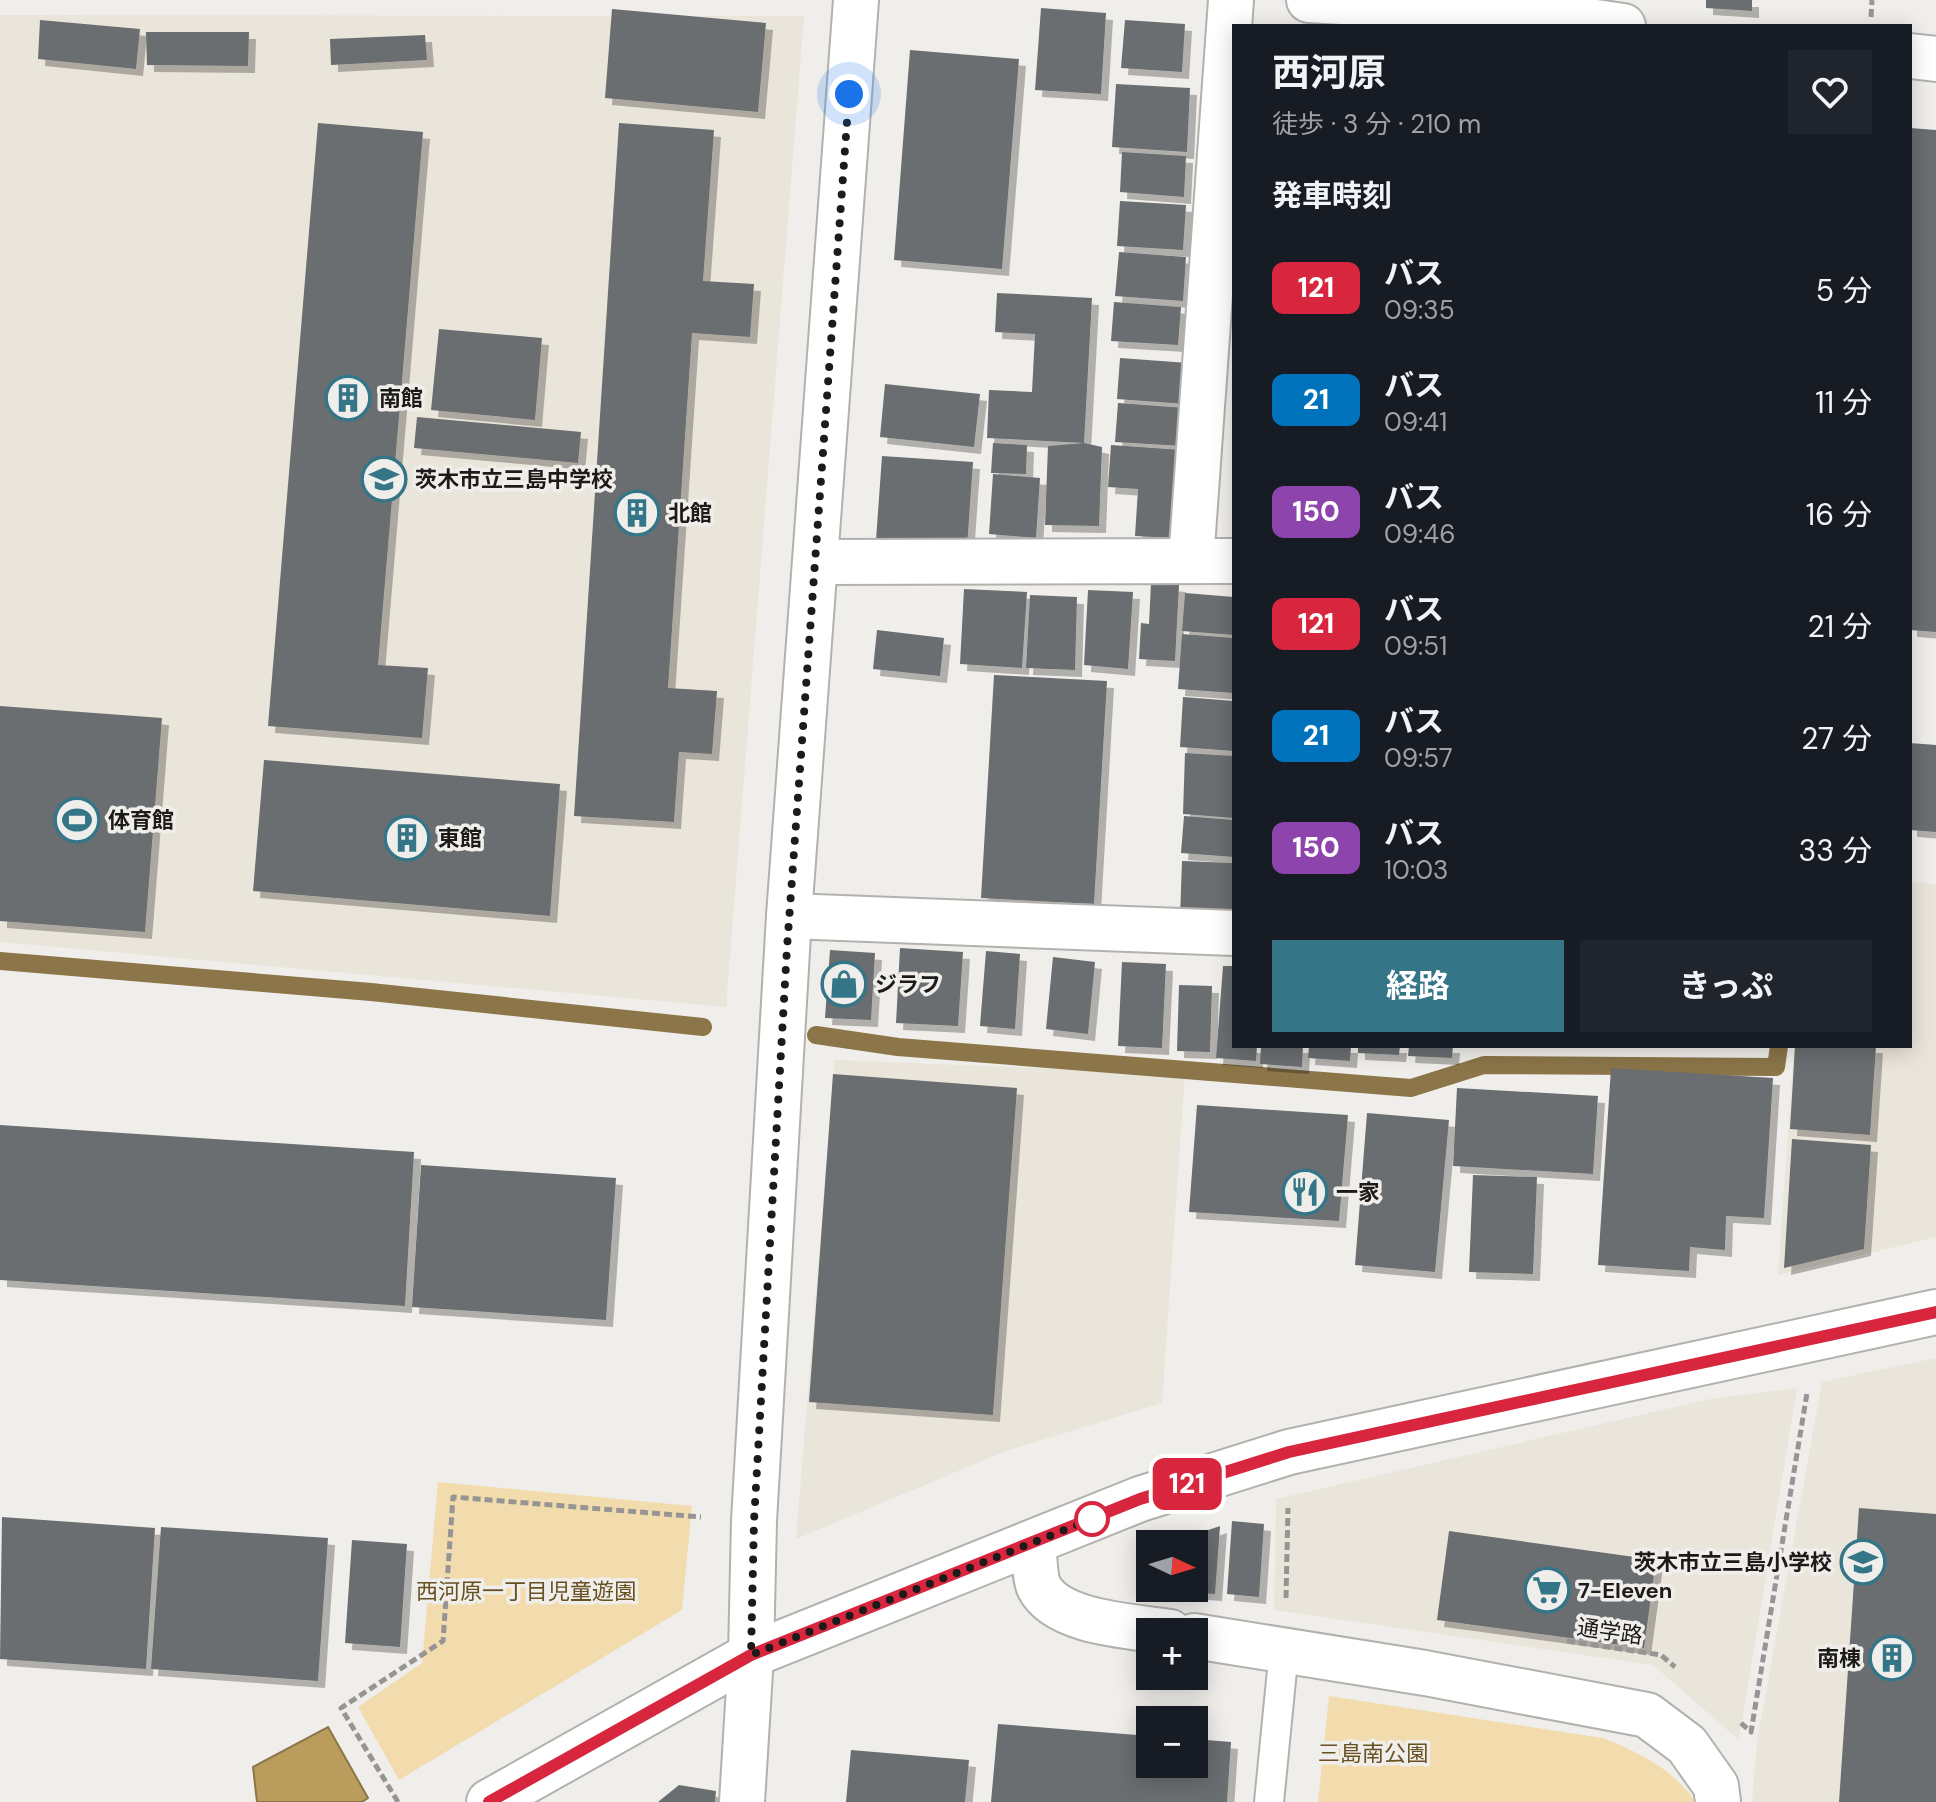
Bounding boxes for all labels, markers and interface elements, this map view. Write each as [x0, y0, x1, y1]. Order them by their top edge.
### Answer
text: 西河原 [1272, 48, 1386, 98]
button: heart [1788, 50, 1872, 134]
your location [829, 74, 869, 114]
text: 徒歩 · 3 分 · 210 m [1272, 107, 1481, 141]
text: 発車時刻 [1272, 176, 1392, 215]
text: バス [1384, 254, 1444, 293]
text: 121 [1298, 269, 1334, 306]
text: 5 分 [1816, 271, 1872, 310]
text: 09:35 [1384, 293, 1455, 327]
text: バス [1384, 366, 1444, 405]
building icon: 南館 [324, 374, 372, 422]
text: 21 [1303, 381, 1329, 418]
text: 11 分 [1815, 383, 1872, 422]
place label: 南館 [379, 384, 423, 413]
text: 09:41 [1384, 405, 1447, 439]
school or university icon: 茨木市立三島中学校 [360, 455, 408, 503]
place label: 茨木市立三島中学校 [415, 465, 613, 494]
text: バス [1384, 478, 1444, 517]
building icon: 北館 [613, 489, 661, 537]
text: 150 [1292, 493, 1340, 530]
text: 16 分 [1806, 495, 1872, 534]
place label: 北館 [668, 499, 712, 528]
text: 09:46 [1384, 517, 1455, 551]
text: バス [1384, 590, 1444, 629]
text: 121 [1298, 605, 1334, 642]
text: 21 分 [1807, 607, 1872, 646]
text: 09:51 [1384, 629, 1447, 663]
text: バス [1384, 702, 1444, 741]
text: 21 [1303, 717, 1329, 754]
text: 27 分 [1801, 719, 1872, 758]
text: 09:57 [1384, 741, 1453, 775]
sports icon: 体育館 [53, 796, 101, 844]
place label: 体育館 [108, 806, 174, 835]
building icon: 東館 [383, 814, 431, 862]
text: バス [1384, 814, 1444, 853]
place label: 東館 [438, 824, 482, 853]
text: 150 [1292, 829, 1340, 866]
text: 33 分 [1799, 831, 1872, 870]
text: 10:03 [1384, 853, 1448, 887]
button: 経路 [1272, 940, 1564, 1032]
button: きっぷ [1580, 940, 1872, 1032]
shop icon: ジラフ [820, 960, 868, 1008]
place label: ジラフ [875, 970, 941, 999]
restaurant icon: 一家 [1281, 1168, 1329, 1216]
place label: 一家 [1336, 1178, 1380, 1207]
line badge: 121 [1141, 1458, 1233, 1510]
text: 121 [1169, 1465, 1205, 1502]
unlabelled marker [1075, 1502, 1109, 1536]
north arrow [1136, 1530, 1208, 1602]
map controls [1136, 1530, 1208, 1778]
school or university icon: 茨木市立三島小学校 [1839, 1538, 1887, 1586]
place label: 茨木市立三島小学校 [1634, 1548, 1832, 1577]
supermarket icon: 7-Eleven [1523, 1566, 1571, 1614]
place label: 7-Eleven [1578, 1576, 1672, 1605]
park label: 西河原一丁目児童遊園 [416, 1577, 636, 1606]
street label: 通学路 [1575, 1613, 1645, 1650]
button: + [1136, 1618, 1208, 1690]
building icon: 南棟 [1868, 1634, 1916, 1682]
place label: 南棟 [1817, 1644, 1861, 1673]
button: − [1136, 1706, 1208, 1778]
park label: 三島南公園 [1318, 1739, 1428, 1768]

